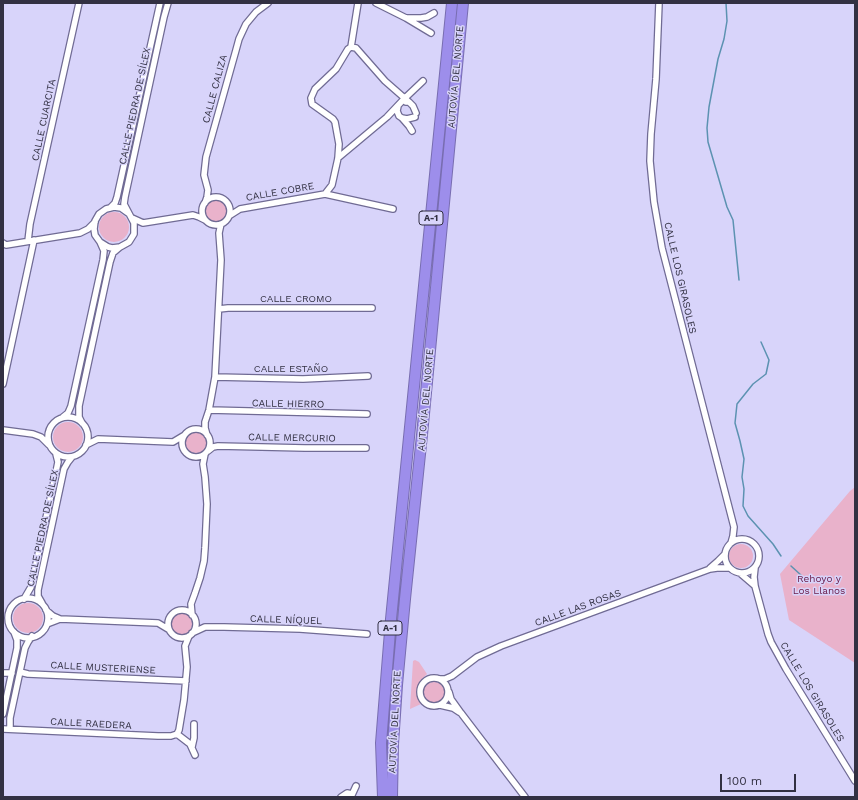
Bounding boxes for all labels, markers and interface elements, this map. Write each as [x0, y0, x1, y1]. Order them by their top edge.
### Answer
street label: AUTOVÍA DEL NORTE [446, 25, 466, 129]
street label: CALLE PIEDRA DE SÍLEX [117, 46, 153, 166]
street label: CALLE CALIZA [200, 53, 230, 125]
street label: CALLE CUARCITA [29, 78, 59, 162]
street label: CALLE COBRE [245, 180, 315, 204]
road number: A-1 [419, 211, 443, 225]
street label: CALLE LOS GIRASOLES [661, 221, 699, 335]
street label: CALLE CROMO [260, 293, 332, 305]
street label: AUTOVÍA DEL NORTE [416, 348, 436, 452]
street label: CALLE ESTAÑO [254, 363, 328, 375]
street label: CALLE HIERRO [252, 397, 324, 411]
street label: CALLE MERCURIO [248, 431, 336, 445]
street label: CALLE PIEDRA DE SÍLEX [25, 468, 61, 588]
park label: Rehoyo y Los Llanos [793, 573, 845, 596]
street label: CALLE LAS ROSAS [533, 587, 623, 629]
street label: CALLE NÍQUEL [250, 613, 322, 627]
road number: A-1 [378, 621, 402, 635]
street label: CALLE LOS GIRASOLES [777, 640, 847, 744]
street label: CALLE MUSTERIENSE [50, 659, 156, 677]
street label: AUTOVÍA DEL NORTE [386, 670, 404, 774]
street label: CALLE RAEDERA [50, 716, 132, 732]
scale bar [722, 766, 798, 792]
text: 100 m [727, 774, 762, 788]

